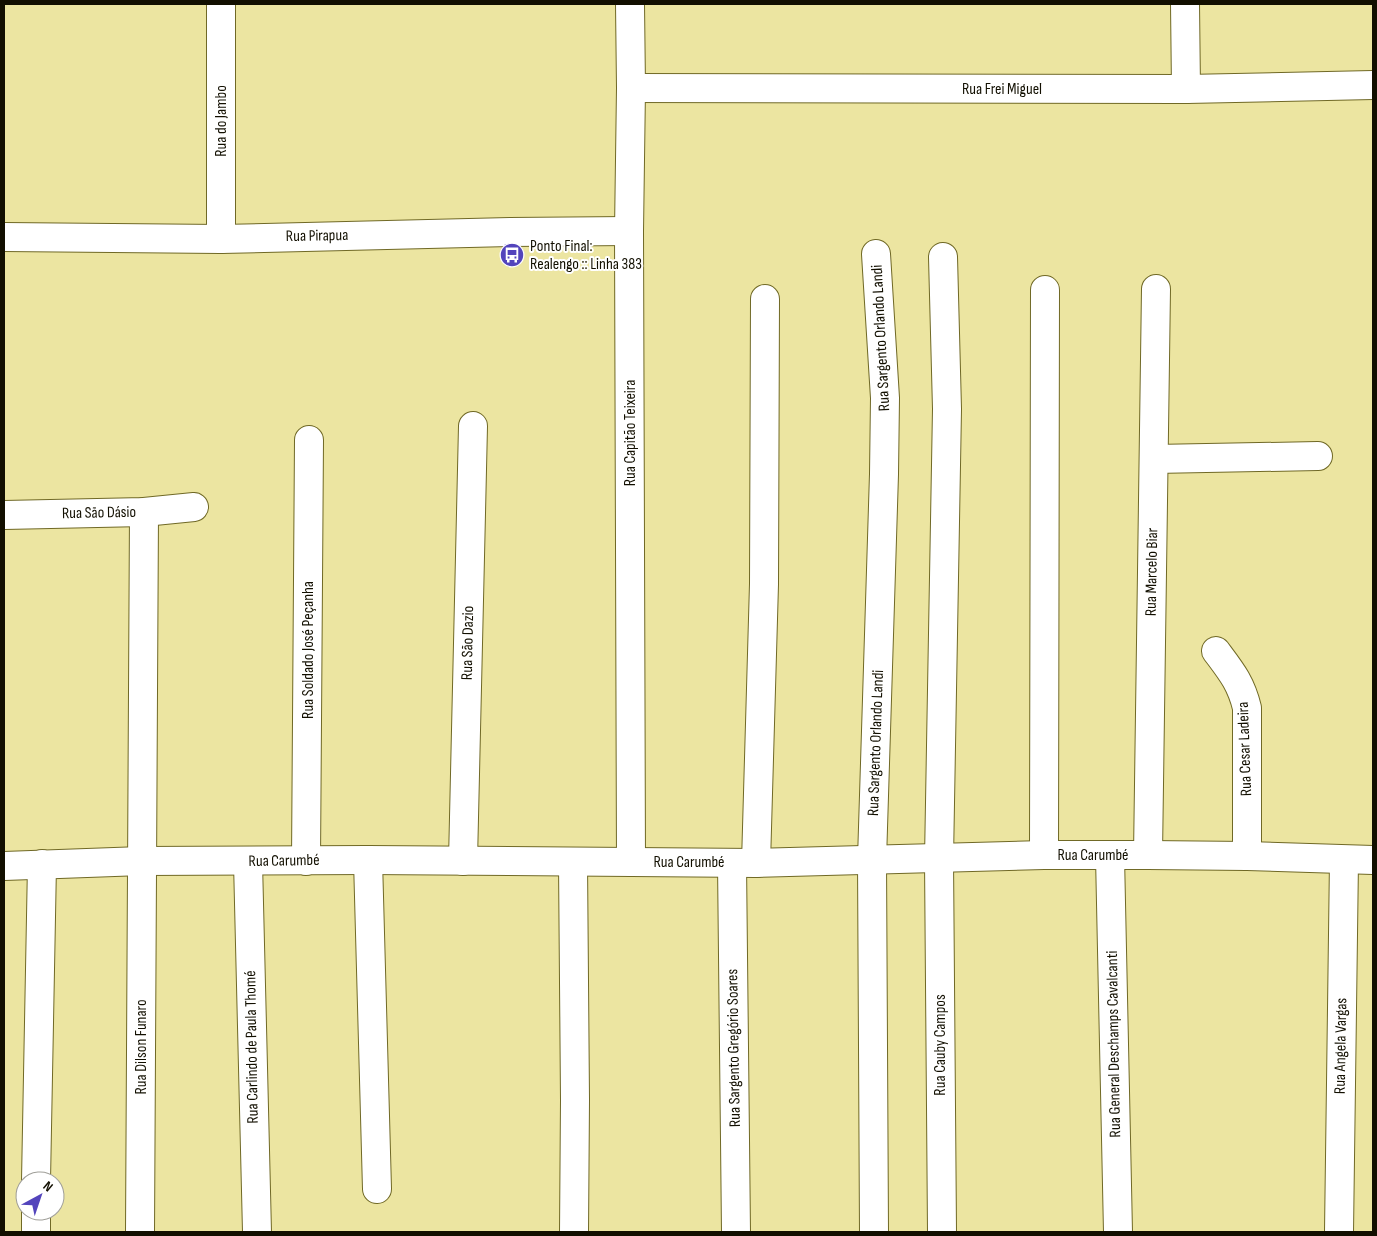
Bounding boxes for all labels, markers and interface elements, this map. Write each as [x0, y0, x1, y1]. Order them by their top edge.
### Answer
street label: Rua Frei Miguel [962, 80, 1042, 99]
street label: Rua do Jambo [212, 85, 231, 157]
street label: Rua Pirapua [286, 226, 348, 246]
place label: Ponto Final: Realengo :: Linha 383 [530, 237, 642, 274]
bus stop icon: Ponto Final: Realengo :: Linha 383 [499, 242, 525, 268]
street label: Rua Sargento Orlando Landi [868, 264, 894, 412]
street label: Rua Capitão Teixeira [621, 380, 640, 486]
street label: Rua São Dásio [62, 503, 136, 523]
street label: Rua Marcelo Biar [1142, 527, 1162, 616]
street label: Rua Soldado José Peçanha [299, 581, 318, 719]
street label: Rua São Dazio [458, 606, 478, 680]
street label: Rua Sargento Orlando Landi [864, 669, 888, 817]
street label: Rua Cesar Ladeira [1234, 701, 1256, 797]
street label: Rua Carumbé [1057, 846, 1129, 865]
street label: Rua Carumbé [248, 851, 320, 871]
street label: Rua Carumbé [653, 853, 725, 872]
street label: Rua General Deschamps Cavalcanti [1103, 950, 1125, 1138]
street label: Rua Sargento Gregório Soares [723, 968, 745, 1127]
street label: Rua Carlindo de Paula Thomé [241, 970, 263, 1124]
street label: Rua Cauby Campos [931, 994, 950, 1096]
street label: Rua Angela Vargas [1331, 997, 1351, 1094]
street label: Rua Dilson Funaro [132, 999, 151, 1095]
north arrow [15, 1171, 65, 1221]
text: N [40, 1178, 56, 1195]

